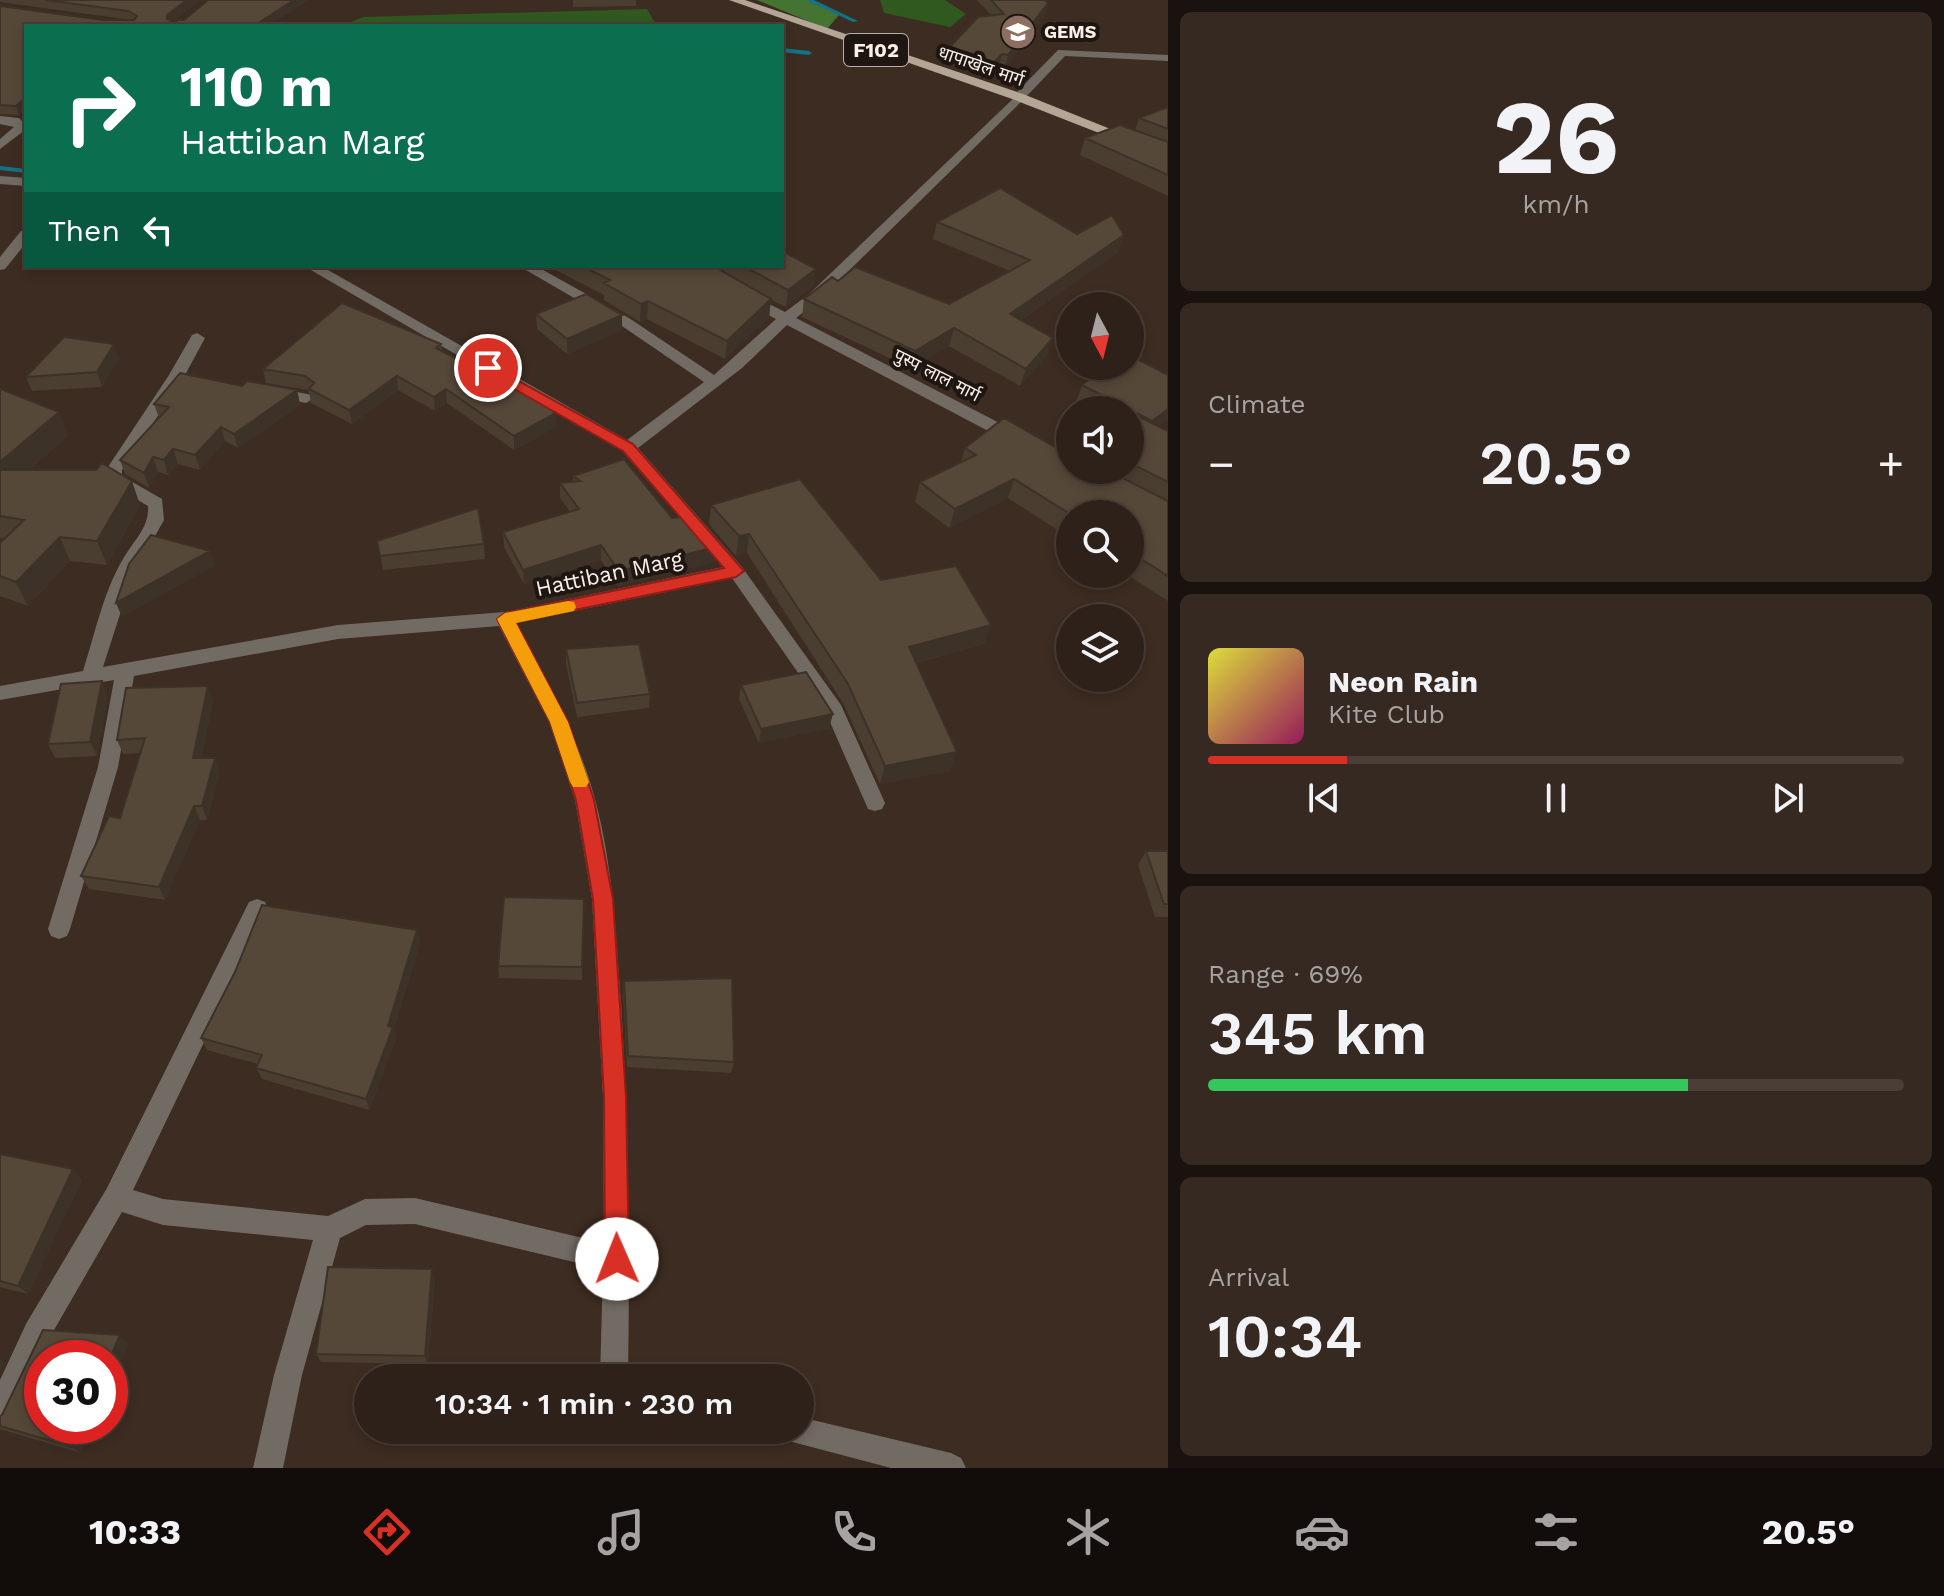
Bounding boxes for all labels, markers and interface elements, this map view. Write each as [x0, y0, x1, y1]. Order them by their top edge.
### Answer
school or university icon: GEMS [999, 13, 1037, 51]
place label: GEMS [1044, 21, 1097, 42]
road number: F102 [844, 34, 908, 66]
street label: धापाखेल मार्ग [936, 41, 1028, 90]
text: 110 m [180, 54, 333, 120]
icon: right [48, 56, 152, 160]
text: 26 [1493, 76, 1619, 198]
text: Hattiban Marg [180, 121, 425, 163]
text: km/h [1523, 189, 1589, 219]
icon: left [136, 208, 180, 252]
text: Then [48, 213, 120, 248]
north arrow [1056, 292, 1144, 380]
map controls [1056, 292, 1144, 692]
pin [454, 334, 522, 402]
street label: पुस्प लाल मार्ग [890, 344, 985, 408]
icon: arrive [466, 346, 510, 390]
text: Climate [1208, 389, 1306, 419]
button: sound [1056, 396, 1144, 484]
text: 20.5° [1479, 428, 1633, 499]
text: − [1208, 438, 1235, 490]
text: + [1877, 438, 1904, 490]
button: search [1056, 500, 1144, 588]
street label: Hattiban Marg [533, 546, 685, 601]
button: layers [1056, 604, 1144, 692]
text: Neon Rain [1328, 664, 1478, 699]
text: Kite Club [1328, 699, 1445, 729]
icon: previous [1302, 776, 1346, 820]
icon: pause [1534, 776, 1578, 820]
icon: next [1766, 776, 1810, 820]
text: Range · 69% [1208, 959, 1363, 989]
text: 345 km [1208, 998, 1427, 1069]
position arrow [575, 1217, 659, 1301]
text: Arrival [1208, 1262, 1289, 1292]
text: 10:34 [1208, 1301, 1362, 1372]
speed limit sign: 30 [24, 1340, 128, 1444]
text: 10:34 · 1 min · 230 m [435, 1386, 733, 1421]
icon: directions [359, 1504, 415, 1560]
icon: music [593, 1504, 649, 1560]
icon: phone [826, 1504, 882, 1560]
icon: climate [1060, 1504, 1116, 1560]
icon: car [1294, 1504, 1350, 1560]
icon: filters [1528, 1504, 1584, 1560]
text: 10:33 [89, 1511, 181, 1553]
text: 20.5° [1762, 1511, 1855, 1553]

